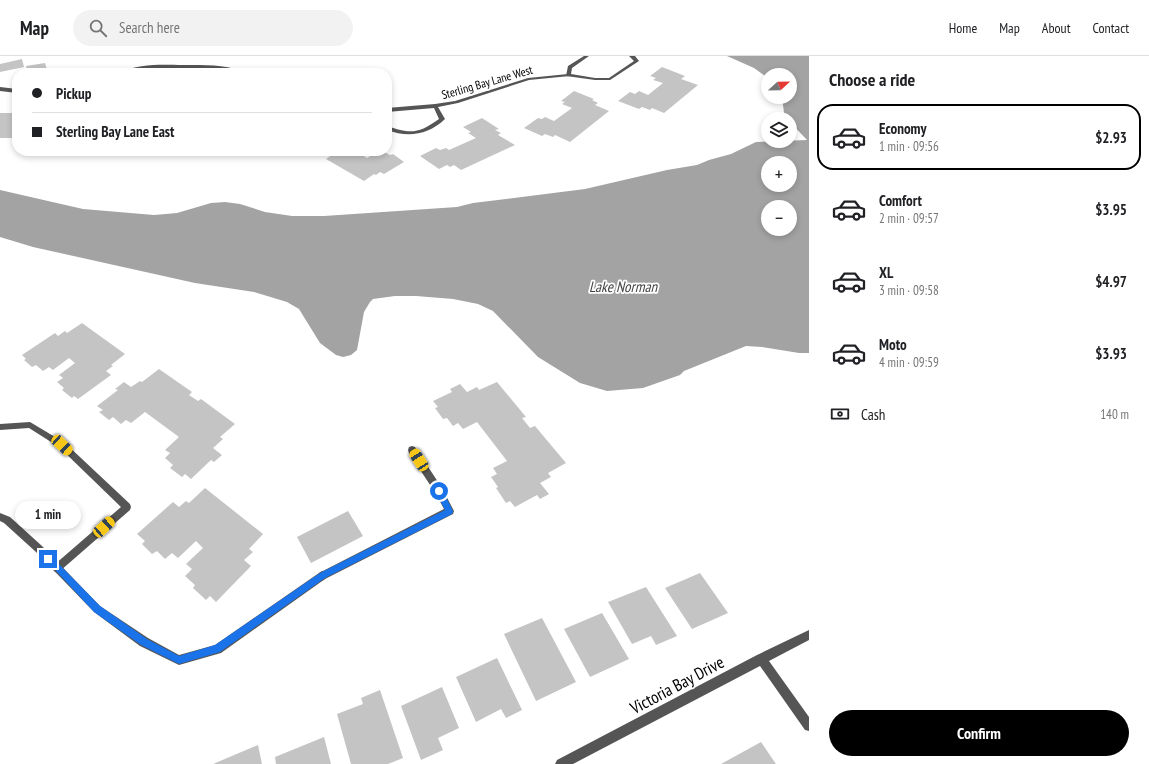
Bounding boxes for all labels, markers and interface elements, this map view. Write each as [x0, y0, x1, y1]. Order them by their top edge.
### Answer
search box [73, 10, 353, 46]
text: Map [20, 16, 49, 40]
icon: search [87, 17, 109, 39]
text: Search here [119, 18, 180, 37]
text: Home [949, 19, 977, 37]
text: Map [999, 19, 1020, 37]
text: About [1042, 19, 1071, 37]
text: Contact [1093, 19, 1129, 37]
street label: Sterling Bay Lane West [440, 62, 535, 102]
north arrow [761, 68, 797, 104]
map controls [761, 68, 797, 236]
text: Choose a ride [829, 68, 915, 91]
text: Pickup [56, 84, 91, 103]
button: layers [761, 112, 797, 148]
icon: car [831, 119, 867, 155]
text: Economy [879, 119, 927, 138]
text: Sterling Bay Lane East [56, 122, 174, 141]
text: $2.93 [1095, 128, 1127, 147]
text: 1 min · 09:56 [879, 138, 939, 155]
button: + [761, 156, 797, 192]
icon: car [831, 191, 867, 227]
text: Comfort [879, 191, 922, 210]
button: − [761, 200, 797, 236]
text: $3.95 [1095, 200, 1127, 219]
text: 2 min · 09:57 [879, 210, 939, 227]
icon: car [831, 263, 867, 299]
text: XL [879, 263, 893, 282]
text: $4.97 [1095, 272, 1127, 291]
water label: Lake Norman [589, 277, 658, 296]
text: 3 min · 09:58 [879, 282, 939, 299]
icon: car [831, 335, 867, 371]
text: Moto [879, 335, 907, 354]
text: $3.93 [1095, 344, 1127, 363]
text: 4 min · 09:59 [879, 354, 939, 371]
icon: cash [829, 403, 851, 425]
text: Cash [861, 405, 885, 424]
text: 140 m [1100, 406, 1129, 423]
car [49, 432, 75, 458]
car [407, 447, 431, 473]
route start [430, 482, 448, 500]
callout: 1 min [15, 501, 81, 529]
text: 1 min [35, 506, 61, 523]
car [91, 515, 117, 539]
route end [39, 550, 57, 568]
street label: Victoria Bay Drive [625, 651, 728, 719]
button: Confirm [829, 710, 1129, 756]

